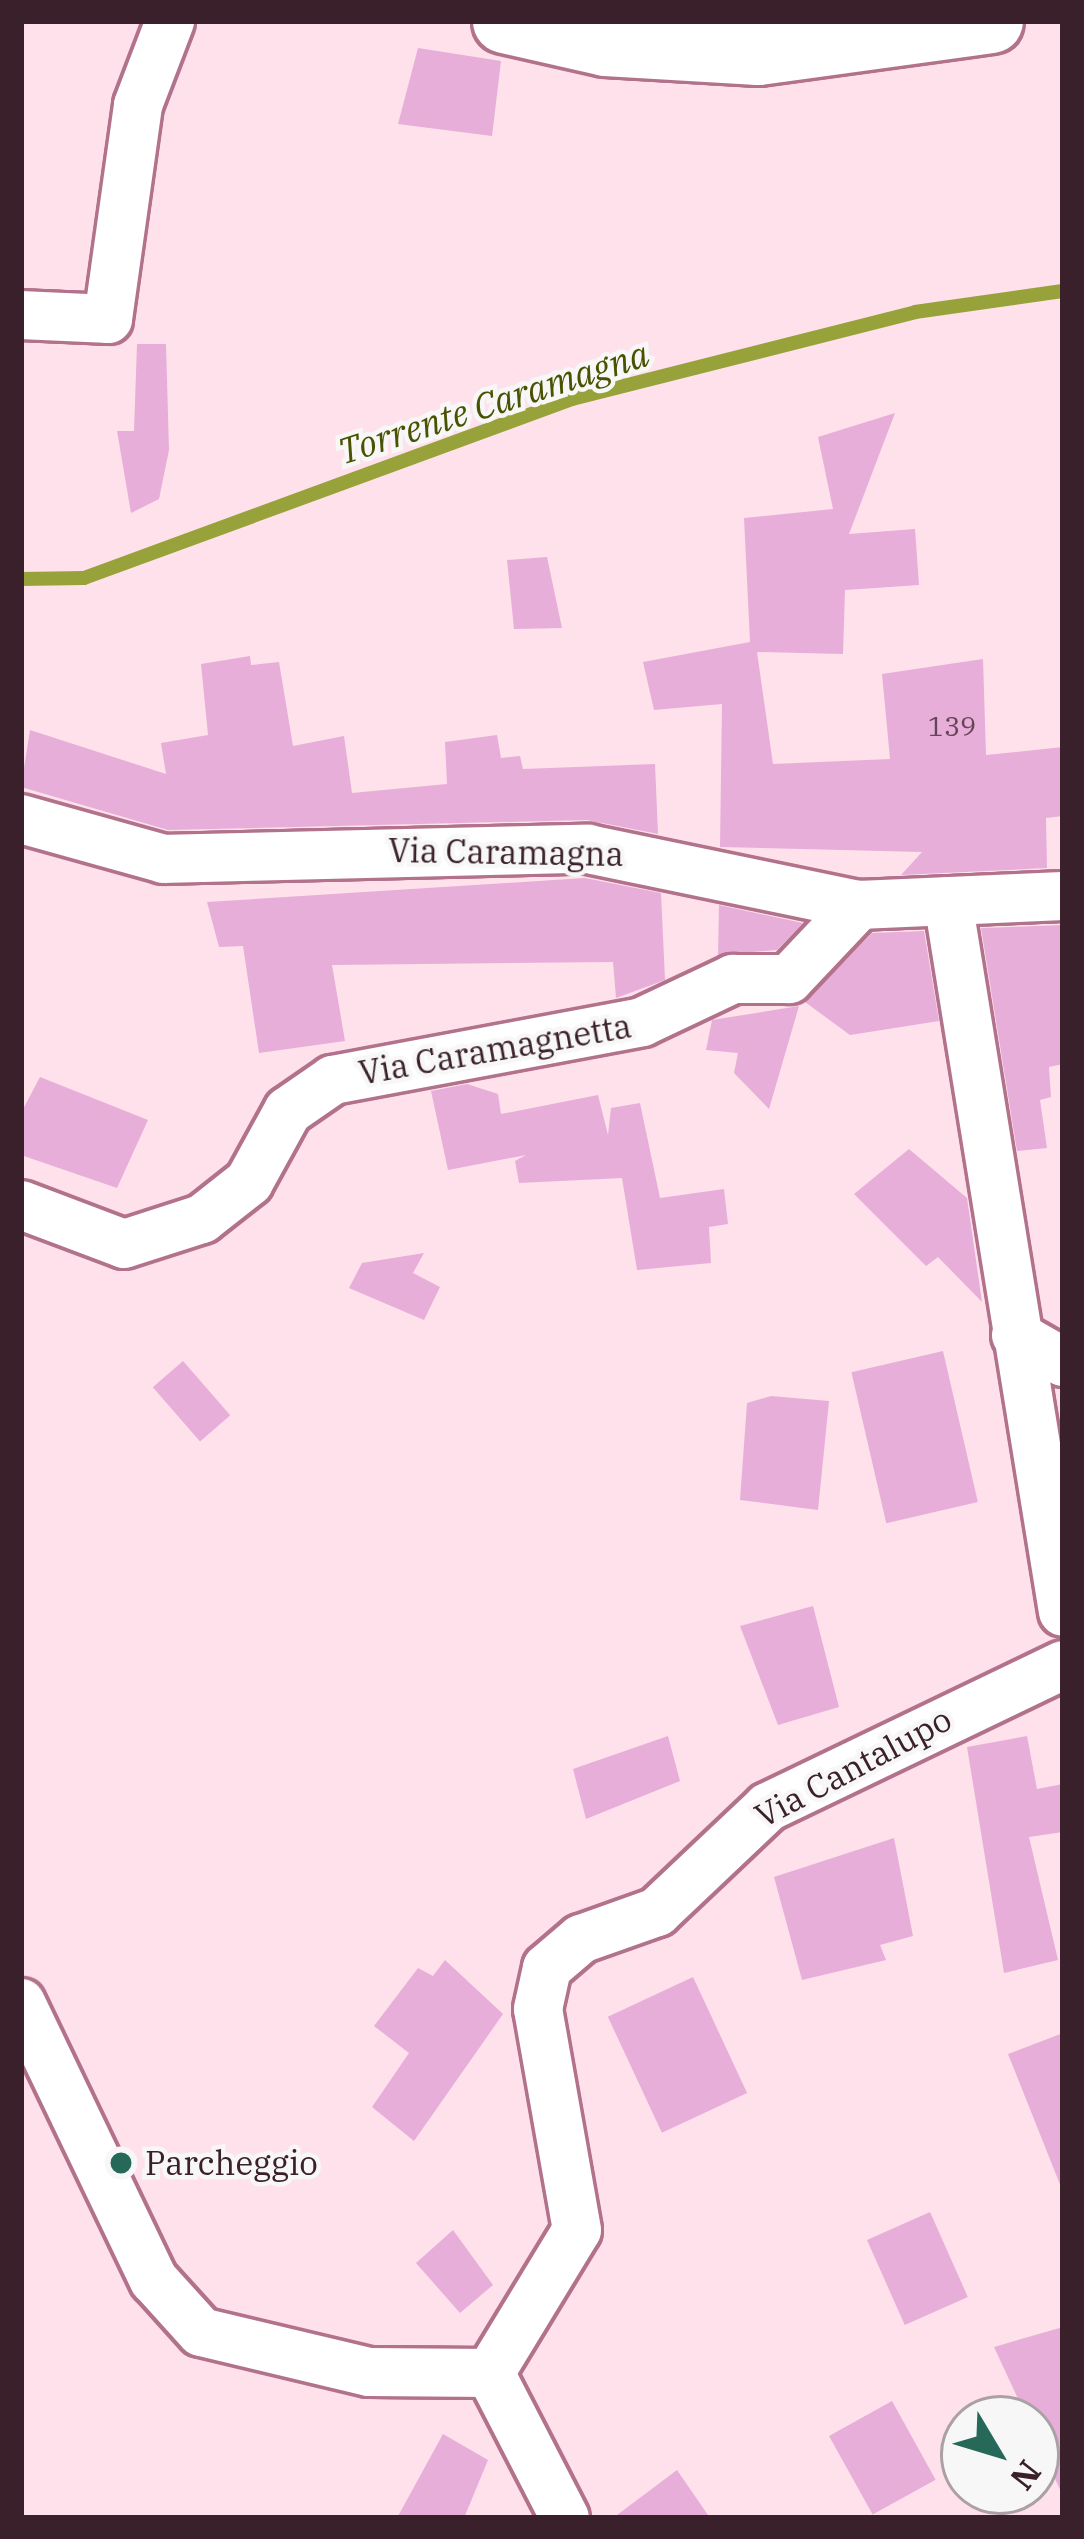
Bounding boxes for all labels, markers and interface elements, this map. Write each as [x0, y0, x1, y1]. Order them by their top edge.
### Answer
water label: Torrente Caramagna [332, 331, 654, 473]
house number: 139 [928, 710, 976, 742]
street label: Via Caramagna [388, 830, 624, 874]
street label: Via Caramagnetta [356, 1006, 634, 1092]
street label: Via Cantalupo [748, 1699, 958, 1835]
place label: Parcheggio [145, 2143, 318, 2183]
marker: Parcheggio [108, 2150, 134, 2176]
north arrow [940, 2395, 1060, 2515]
text: N [1001, 2452, 1051, 2499]

